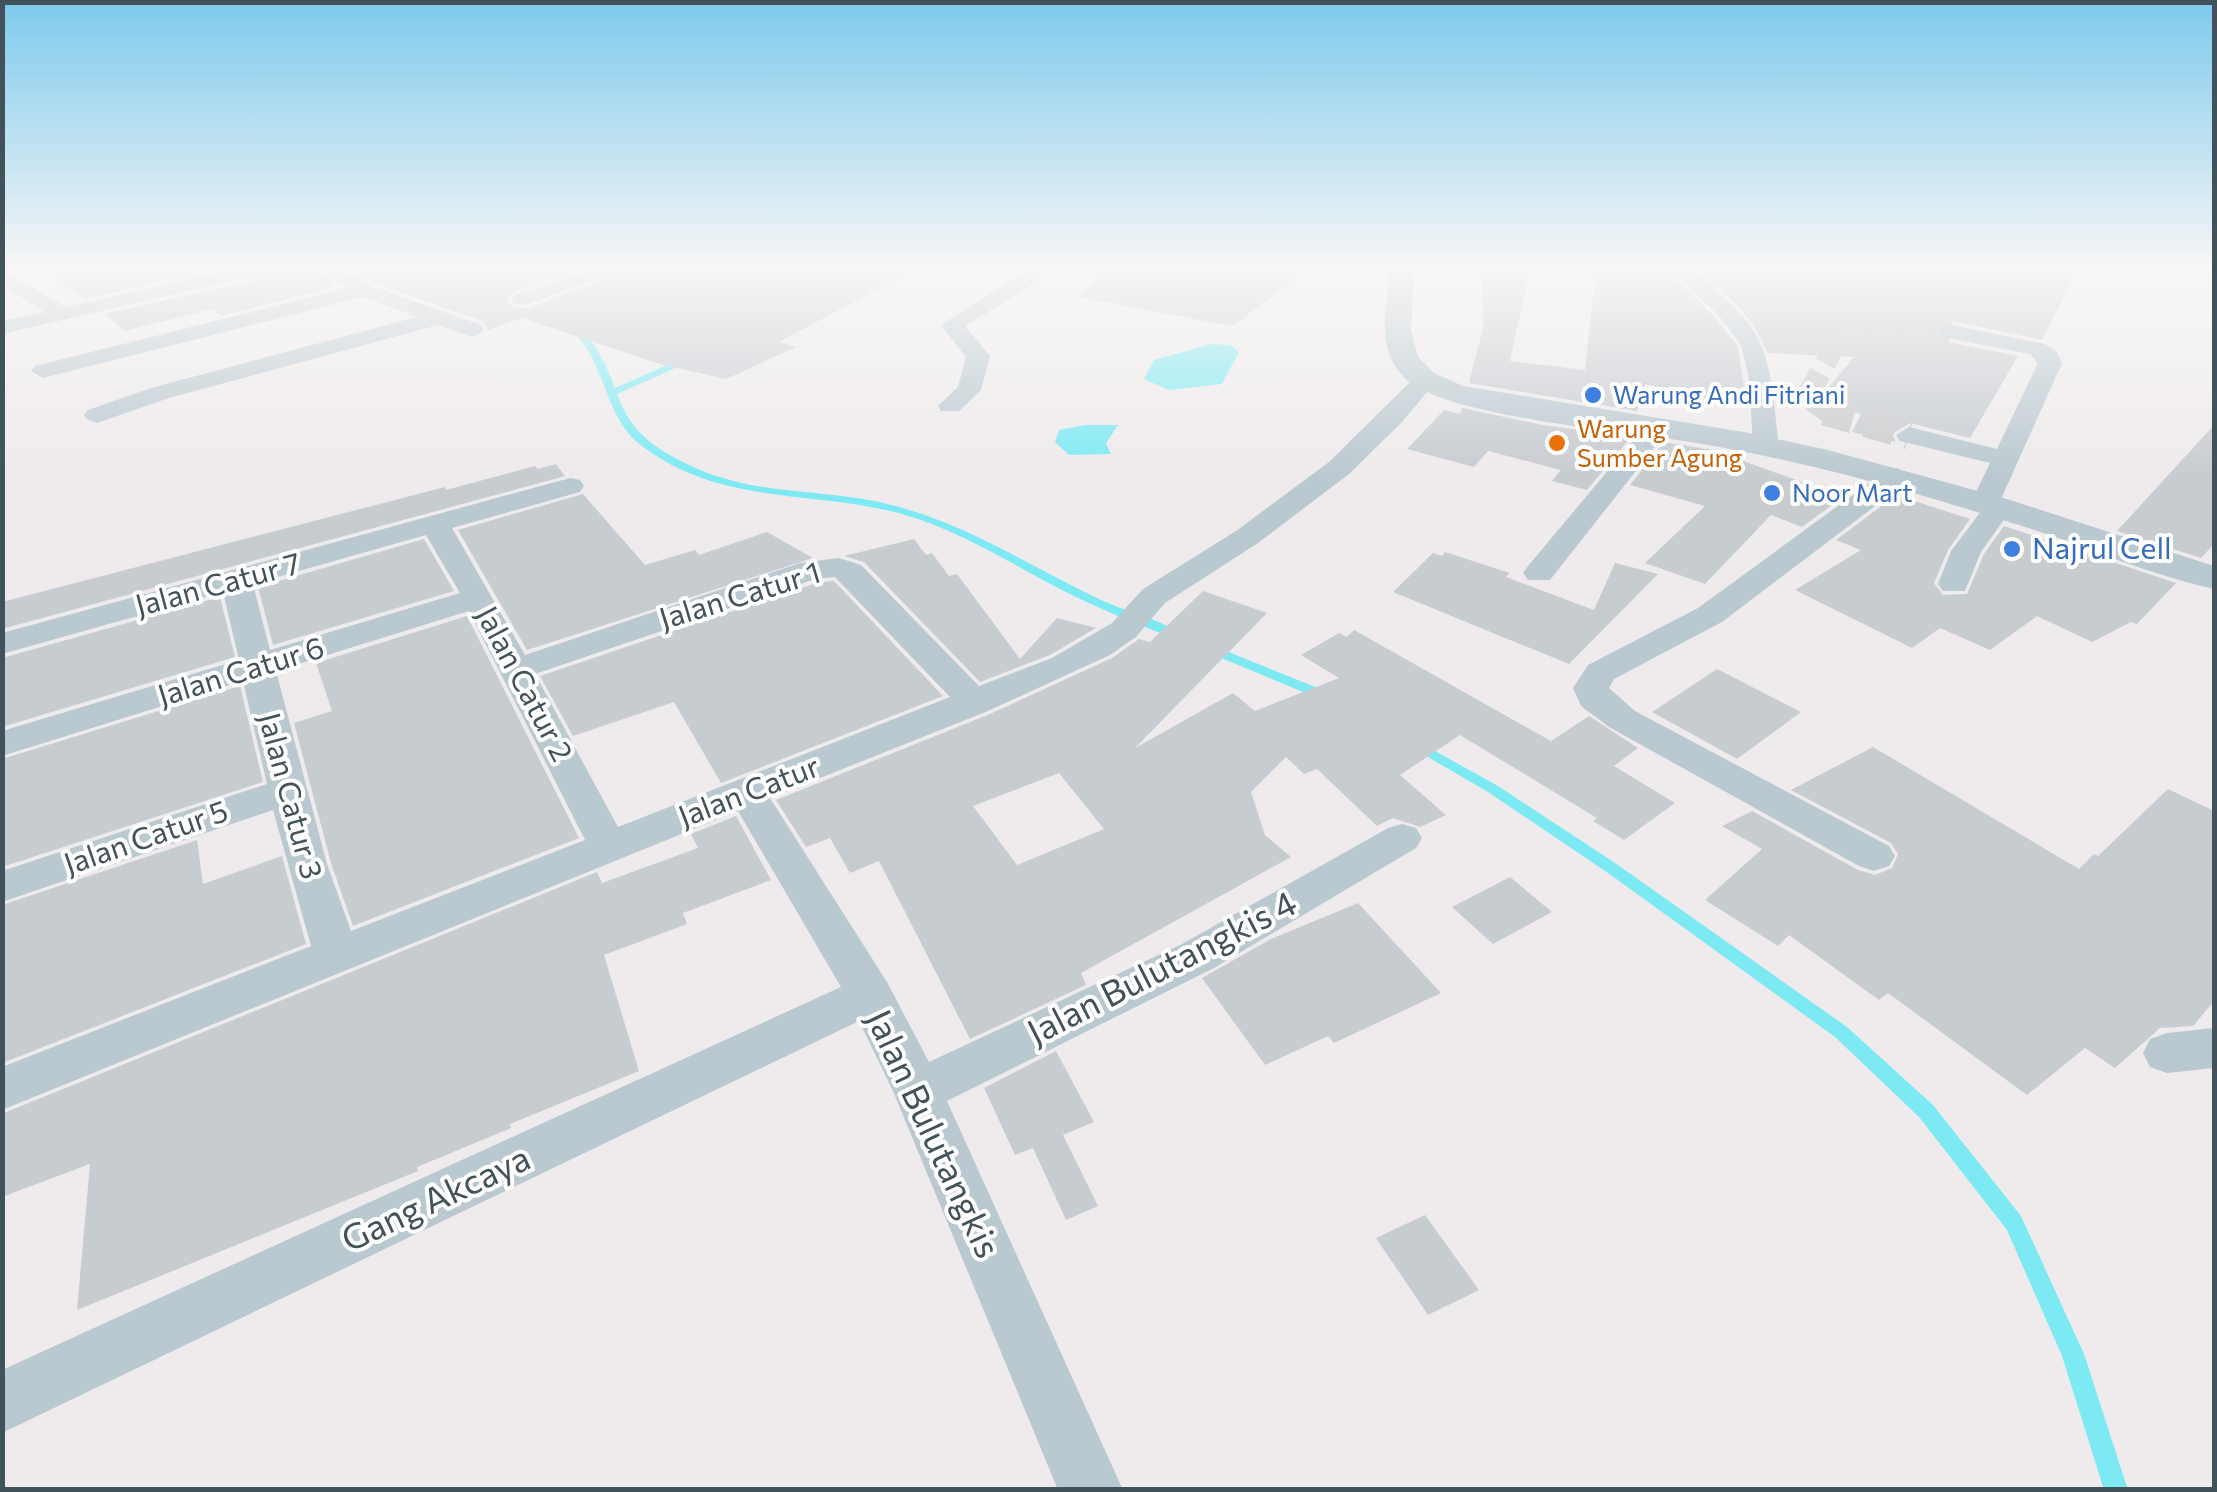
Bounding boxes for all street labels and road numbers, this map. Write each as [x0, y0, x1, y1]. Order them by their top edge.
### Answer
street label: Jalan Catur 7 [131, 543, 304, 622]
street label: Jalan Catur 1 [654, 552, 824, 636]
street label: Jalan Catur 2 [470, 599, 583, 767]
street label: Jalan Catur 6 [153, 627, 328, 712]
street label: Jalan Catur 3 [252, 708, 332, 883]
street label: Jalan Catur [672, 746, 824, 833]
street label: Jalan Catur 5 [58, 790, 232, 881]
street label: Jalan Bulutangkis 4 [1019, 879, 1303, 1052]
street label: Jalan Bulutangkis [859, 1002, 1012, 1264]
street label: Gang Akcaya [334, 1134, 536, 1259]

